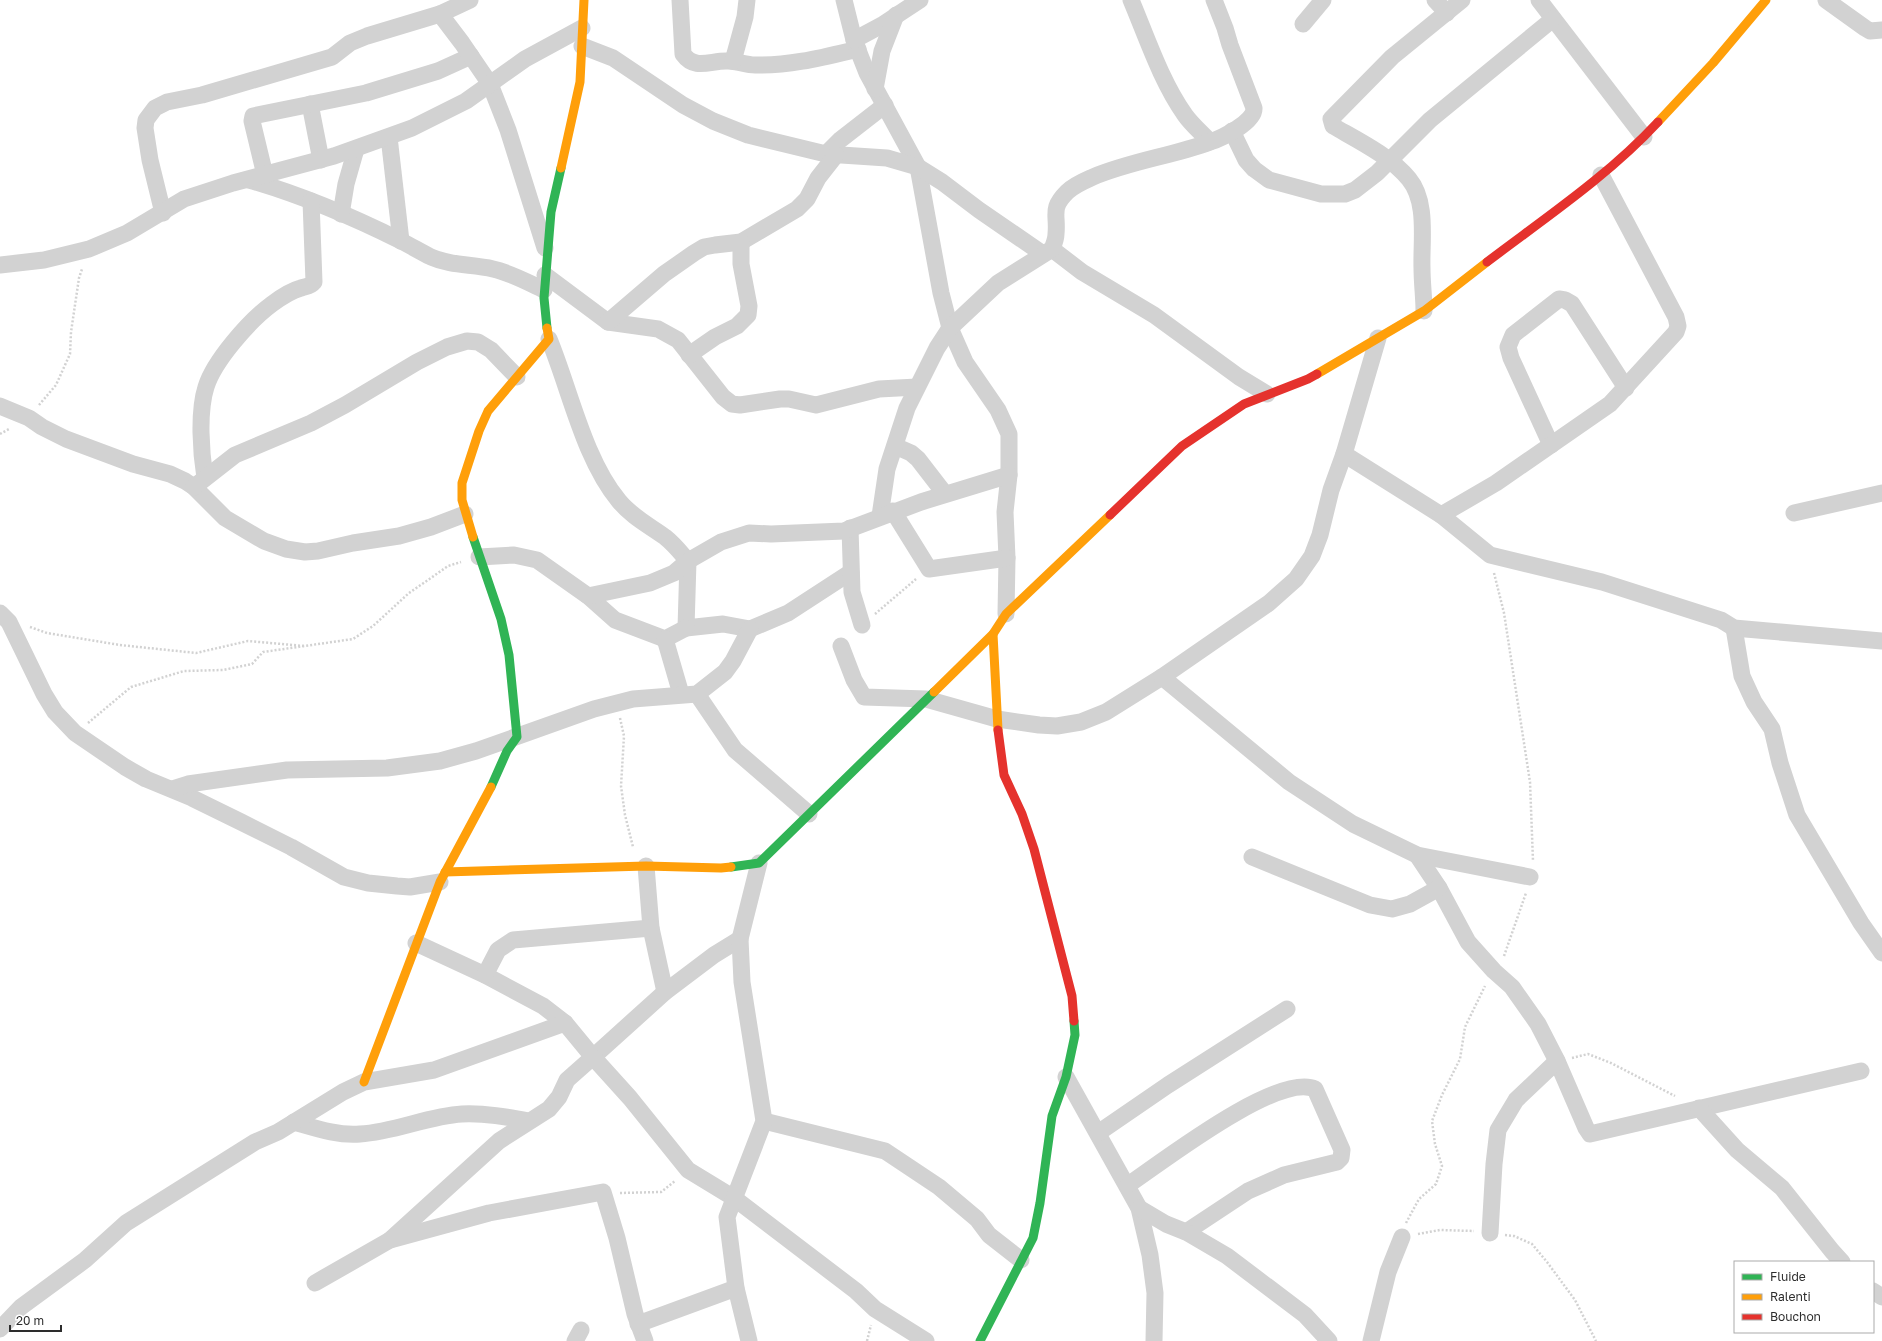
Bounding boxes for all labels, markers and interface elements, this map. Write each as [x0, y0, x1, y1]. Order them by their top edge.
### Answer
legend [1734, 1261, 1874, 1333]
text: Fluide [1770, 1269, 1806, 1284]
text: Ralenti [1770, 1289, 1811, 1304]
scale bar [10, 1307, 61, 1333]
text: Bouchon [1770, 1309, 1821, 1324]
text: 20 m [16, 1313, 44, 1328]

